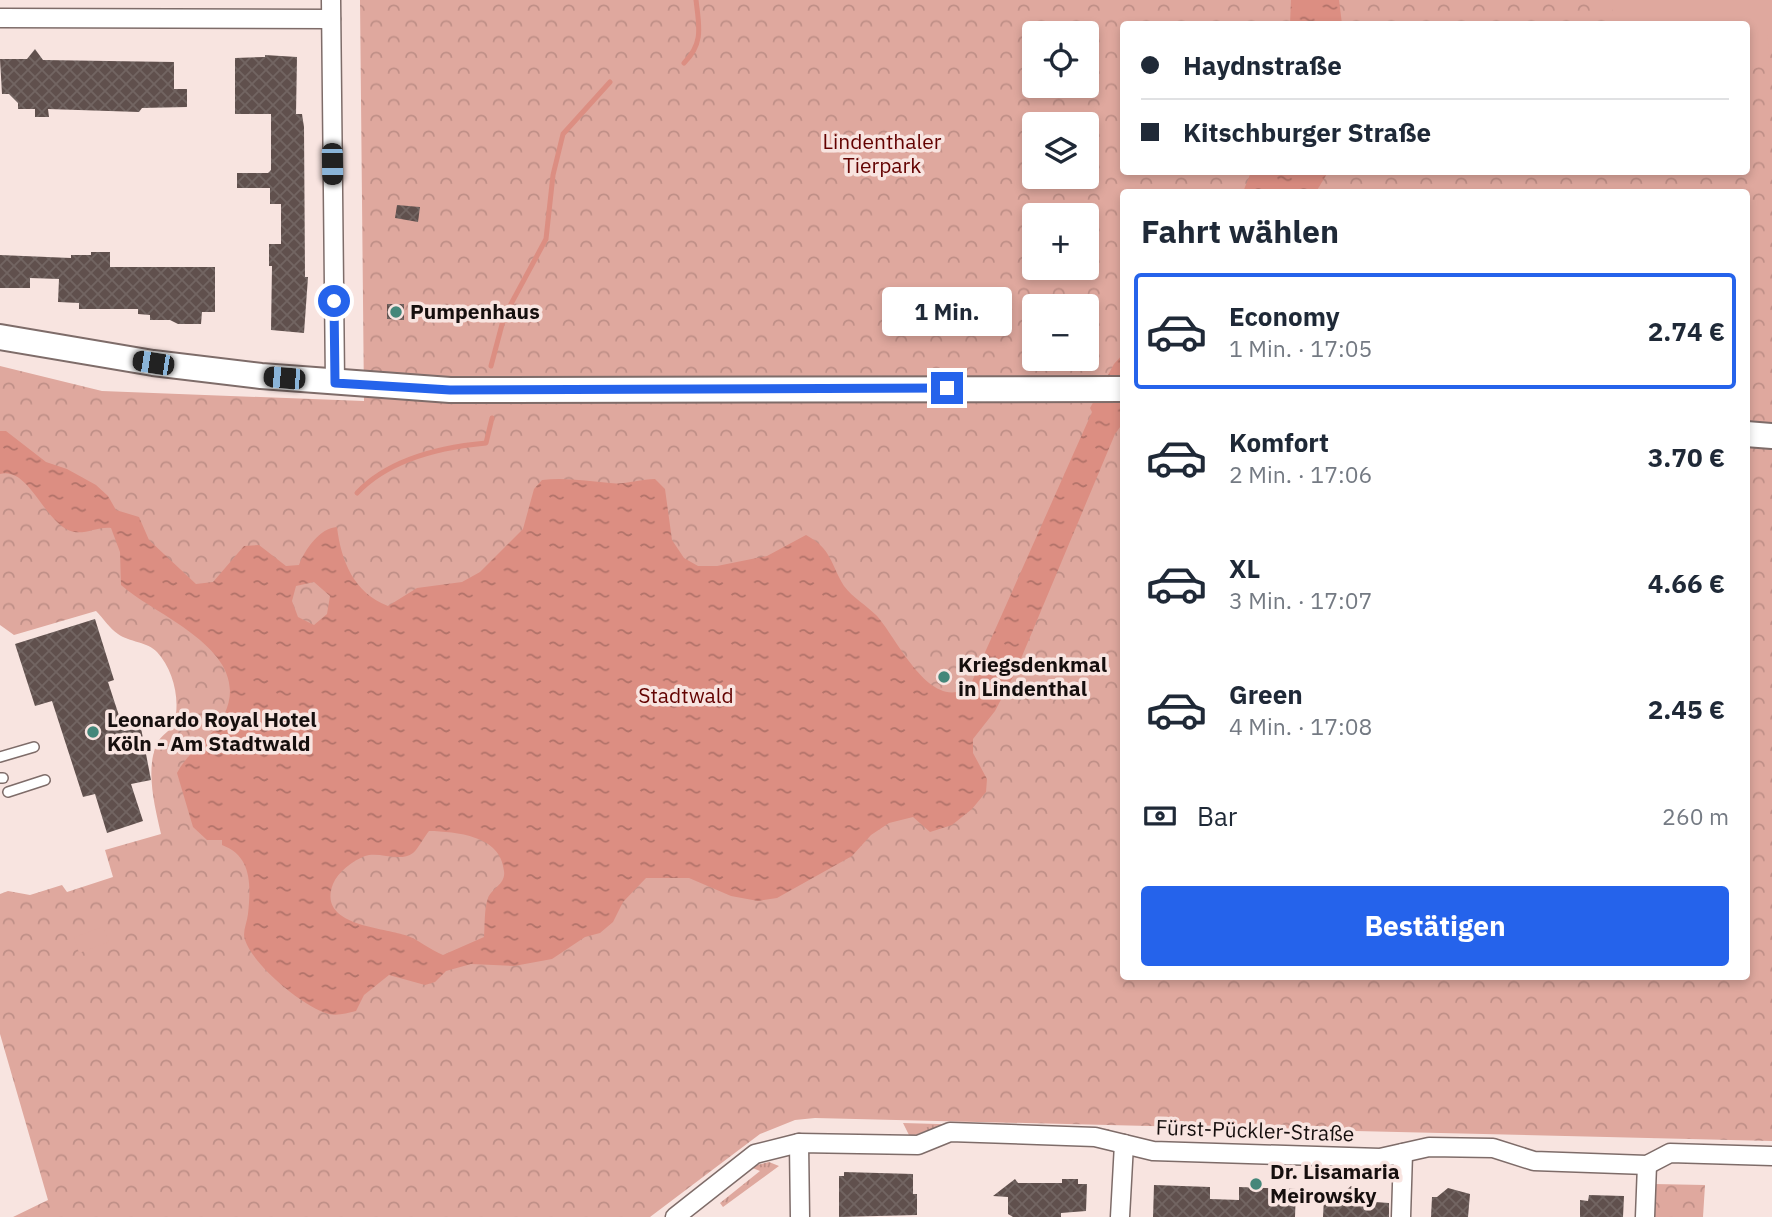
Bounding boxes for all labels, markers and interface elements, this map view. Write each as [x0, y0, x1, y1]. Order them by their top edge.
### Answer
map controls [1022, 21, 1099, 371]
button: locate [1022, 21, 1099, 98]
text: Haydnstraße [1183, 48, 1342, 82]
button: layers [1022, 112, 1099, 189]
text: Kitschburger Straße [1183, 115, 1431, 149]
park label: Lindenthaler Tierpark [823, 127, 942, 179]
car [322, 143, 343, 185]
button: + [1022, 203, 1099, 280]
text: Fahrt wählen [1141, 210, 1339, 252]
route start [318, 285, 350, 317]
callout: 1 Min. [882, 286, 1012, 336]
button: − [1022, 294, 1099, 371]
text: 1 Min. [914, 296, 980, 326]
place label: Pumpenhaus [410, 297, 540, 325]
text: Economy [1229, 299, 1340, 333]
icon: car [1145, 300, 1208, 363]
marker: Pumpenhaus [388, 304, 404, 320]
text: 2.74 € [1648, 314, 1725, 348]
text: 1 Min. · 17:05 [1229, 333, 1372, 363]
car [131, 349, 176, 377]
car [263, 366, 306, 390]
route end [931, 372, 963, 404]
text: Komfort [1229, 425, 1329, 459]
icon: car [1145, 426, 1208, 489]
text: 3.70 € [1648, 440, 1725, 474]
text: 2 Min. · 17:06 [1229, 459, 1372, 489]
text: XL [1229, 551, 1260, 585]
icon: car [1145, 552, 1208, 615]
text: 4.66 € [1648, 566, 1725, 600]
text: 3 Min. · 17:07 [1229, 585, 1372, 615]
place label: Kriegsdenkmal in Lindenthal [958, 650, 1107, 702]
marker: Kriegsdenkmal in Lindenthal [936, 669, 952, 685]
text: Green [1229, 677, 1303, 711]
icon: car [1145, 678, 1208, 741]
park label: Stadtwald [638, 681, 734, 709]
text: 2.45 € [1648, 692, 1725, 726]
place label: Leonardo Royal Hotel Köln - Am Stadtwald [107, 705, 317, 757]
text: 4 Min. · 17:08 [1229, 711, 1372, 741]
marker: Leonardo Royal Hotel Köln - Am Stadtwald [85, 724, 101, 740]
icon: cash [1141, 797, 1179, 835]
text: Bar [1197, 799, 1237, 833]
text: 260 m [1662, 801, 1729, 831]
button: Bestätigen [1141, 886, 1729, 966]
street label: Fürst-Pückler-Straße [1155, 1113, 1355, 1147]
place label: Dr. Lisamaria Meirowsky [1270, 1157, 1400, 1209]
marker: Dr. Lisamaria Meirowsky [1248, 1176, 1264, 1192]

